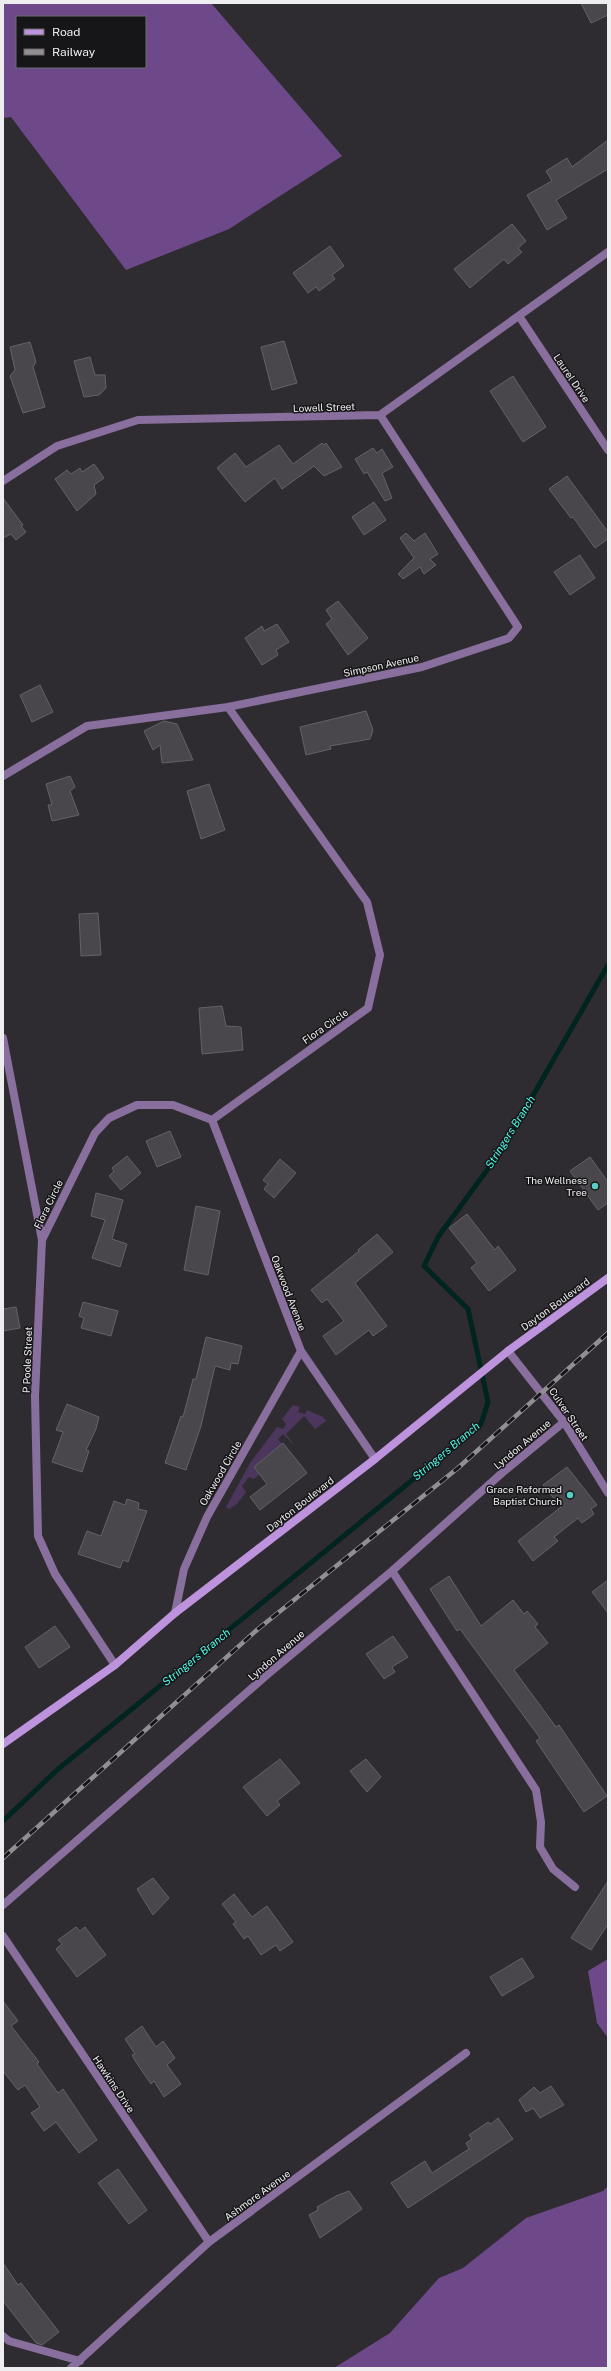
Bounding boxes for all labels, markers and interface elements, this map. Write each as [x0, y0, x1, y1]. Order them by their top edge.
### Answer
legend [16, 16, 146, 68]
text: Road [52, 25, 80, 39]
text: Railway [52, 45, 96, 59]
street label: Laurel Drive [551, 351, 593, 405]
street label: Lowell Street [293, 400, 355, 414]
street label: Simpson Avenue [342, 651, 420, 679]
street label: Flora Circle [300, 1006, 350, 1046]
water label: Stringers Branch [483, 1093, 537, 1171]
place label: The Wellness Tree [525, 1174, 587, 1198]
street label: Flora Circle [31, 1177, 65, 1231]
marker: The Wellness Tree [590, 1181, 600, 1191]
street label: Oakwood Avenue [269, 1253, 309, 1333]
street label: Dayton Boulevard [518, 1275, 592, 1333]
street label: P Poole Street [20, 1327, 34, 1393]
street label: Culver Street [547, 1385, 591, 1443]
street label: Lyndon Avenue [491, 1416, 553, 1471]
water label: Stringers Branch [410, 1420, 482, 1482]
street label: Oakwood Circle [197, 1438, 244, 1508]
street label: Dayton Boulevard [264, 1474, 336, 1534]
place label: Grace Reformed Baptist Church [486, 1483, 562, 1507]
marker: Grace Reformed Baptist Church [565, 1490, 575, 1500]
water label: Stringers Branch [160, 1626, 232, 1688]
street label: Lyndon Avenue [245, 1627, 307, 1683]
street label: Hawkins Drive [91, 2053, 138, 2115]
street label: Ashmore Avenue [222, 2167, 292, 2223]

